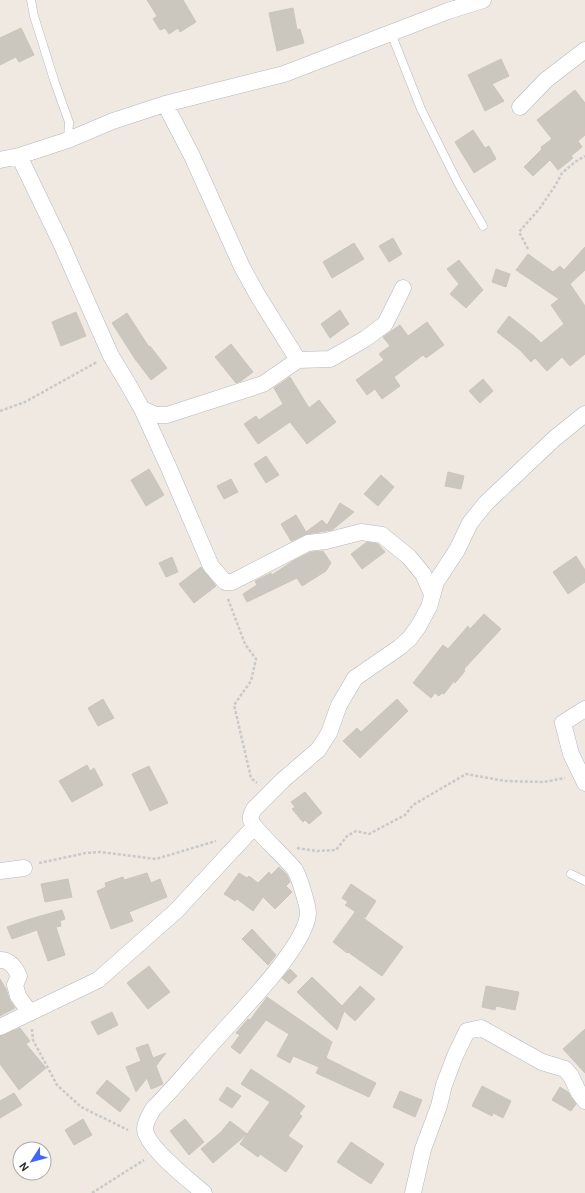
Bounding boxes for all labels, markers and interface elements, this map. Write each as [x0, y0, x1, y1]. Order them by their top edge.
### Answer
north arrow [12, 1141, 52, 1181]
text: N [17, 1159, 33, 1174]

